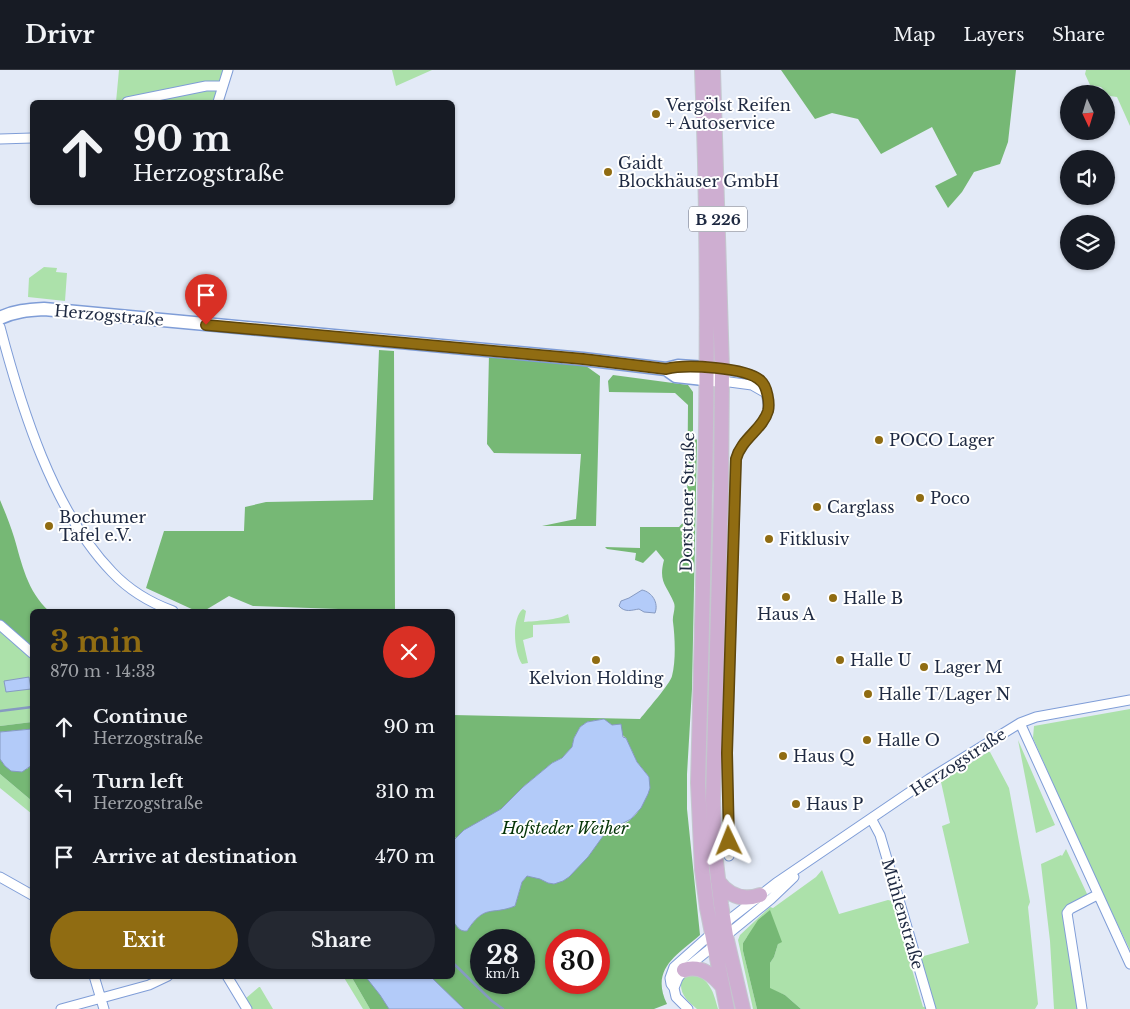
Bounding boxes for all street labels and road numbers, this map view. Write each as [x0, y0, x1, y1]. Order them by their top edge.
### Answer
road number: B 226 [689, 206, 747, 232]
street label: Herzogstraße [53, 300, 165, 330]
street label: Dorstener Straße [676, 432, 698, 572]
street label: Herzogstraße [906, 724, 1010, 800]
street label: Mühlenstraße [878, 856, 928, 972]

